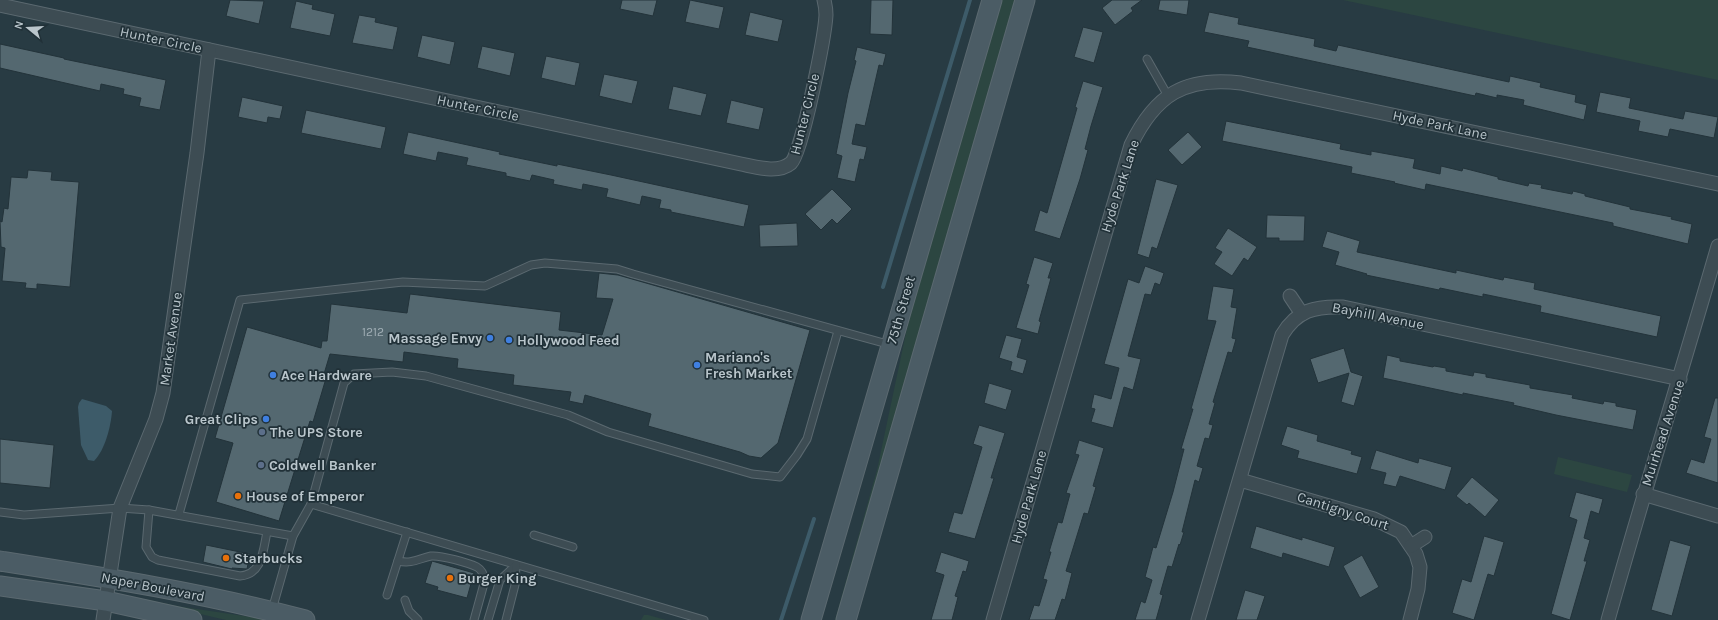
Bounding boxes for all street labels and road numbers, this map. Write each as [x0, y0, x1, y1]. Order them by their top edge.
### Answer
street label: Hunter Circle [119, 23, 203, 57]
street label: Hunter Circle [787, 72, 823, 156]
street label: Hunter Circle [436, 91, 520, 125]
street label: Hyde Park Lane [1391, 107, 1489, 143]
street label: Hyde Park Lane [1097, 138, 1143, 234]
street label: 75th Street [883, 274, 919, 346]
street label: Market Avenue [156, 291, 186, 387]
street label: Bayhill Avenue [1331, 299, 1425, 333]
street label: Muirhead Avenue [1638, 378, 1688, 488]
street label: Hyde Park Lane [1008, 448, 1050, 546]
street label: Cantigny Court [1295, 488, 1391, 534]
street label: Naper Boulevard [100, 569, 206, 605]

